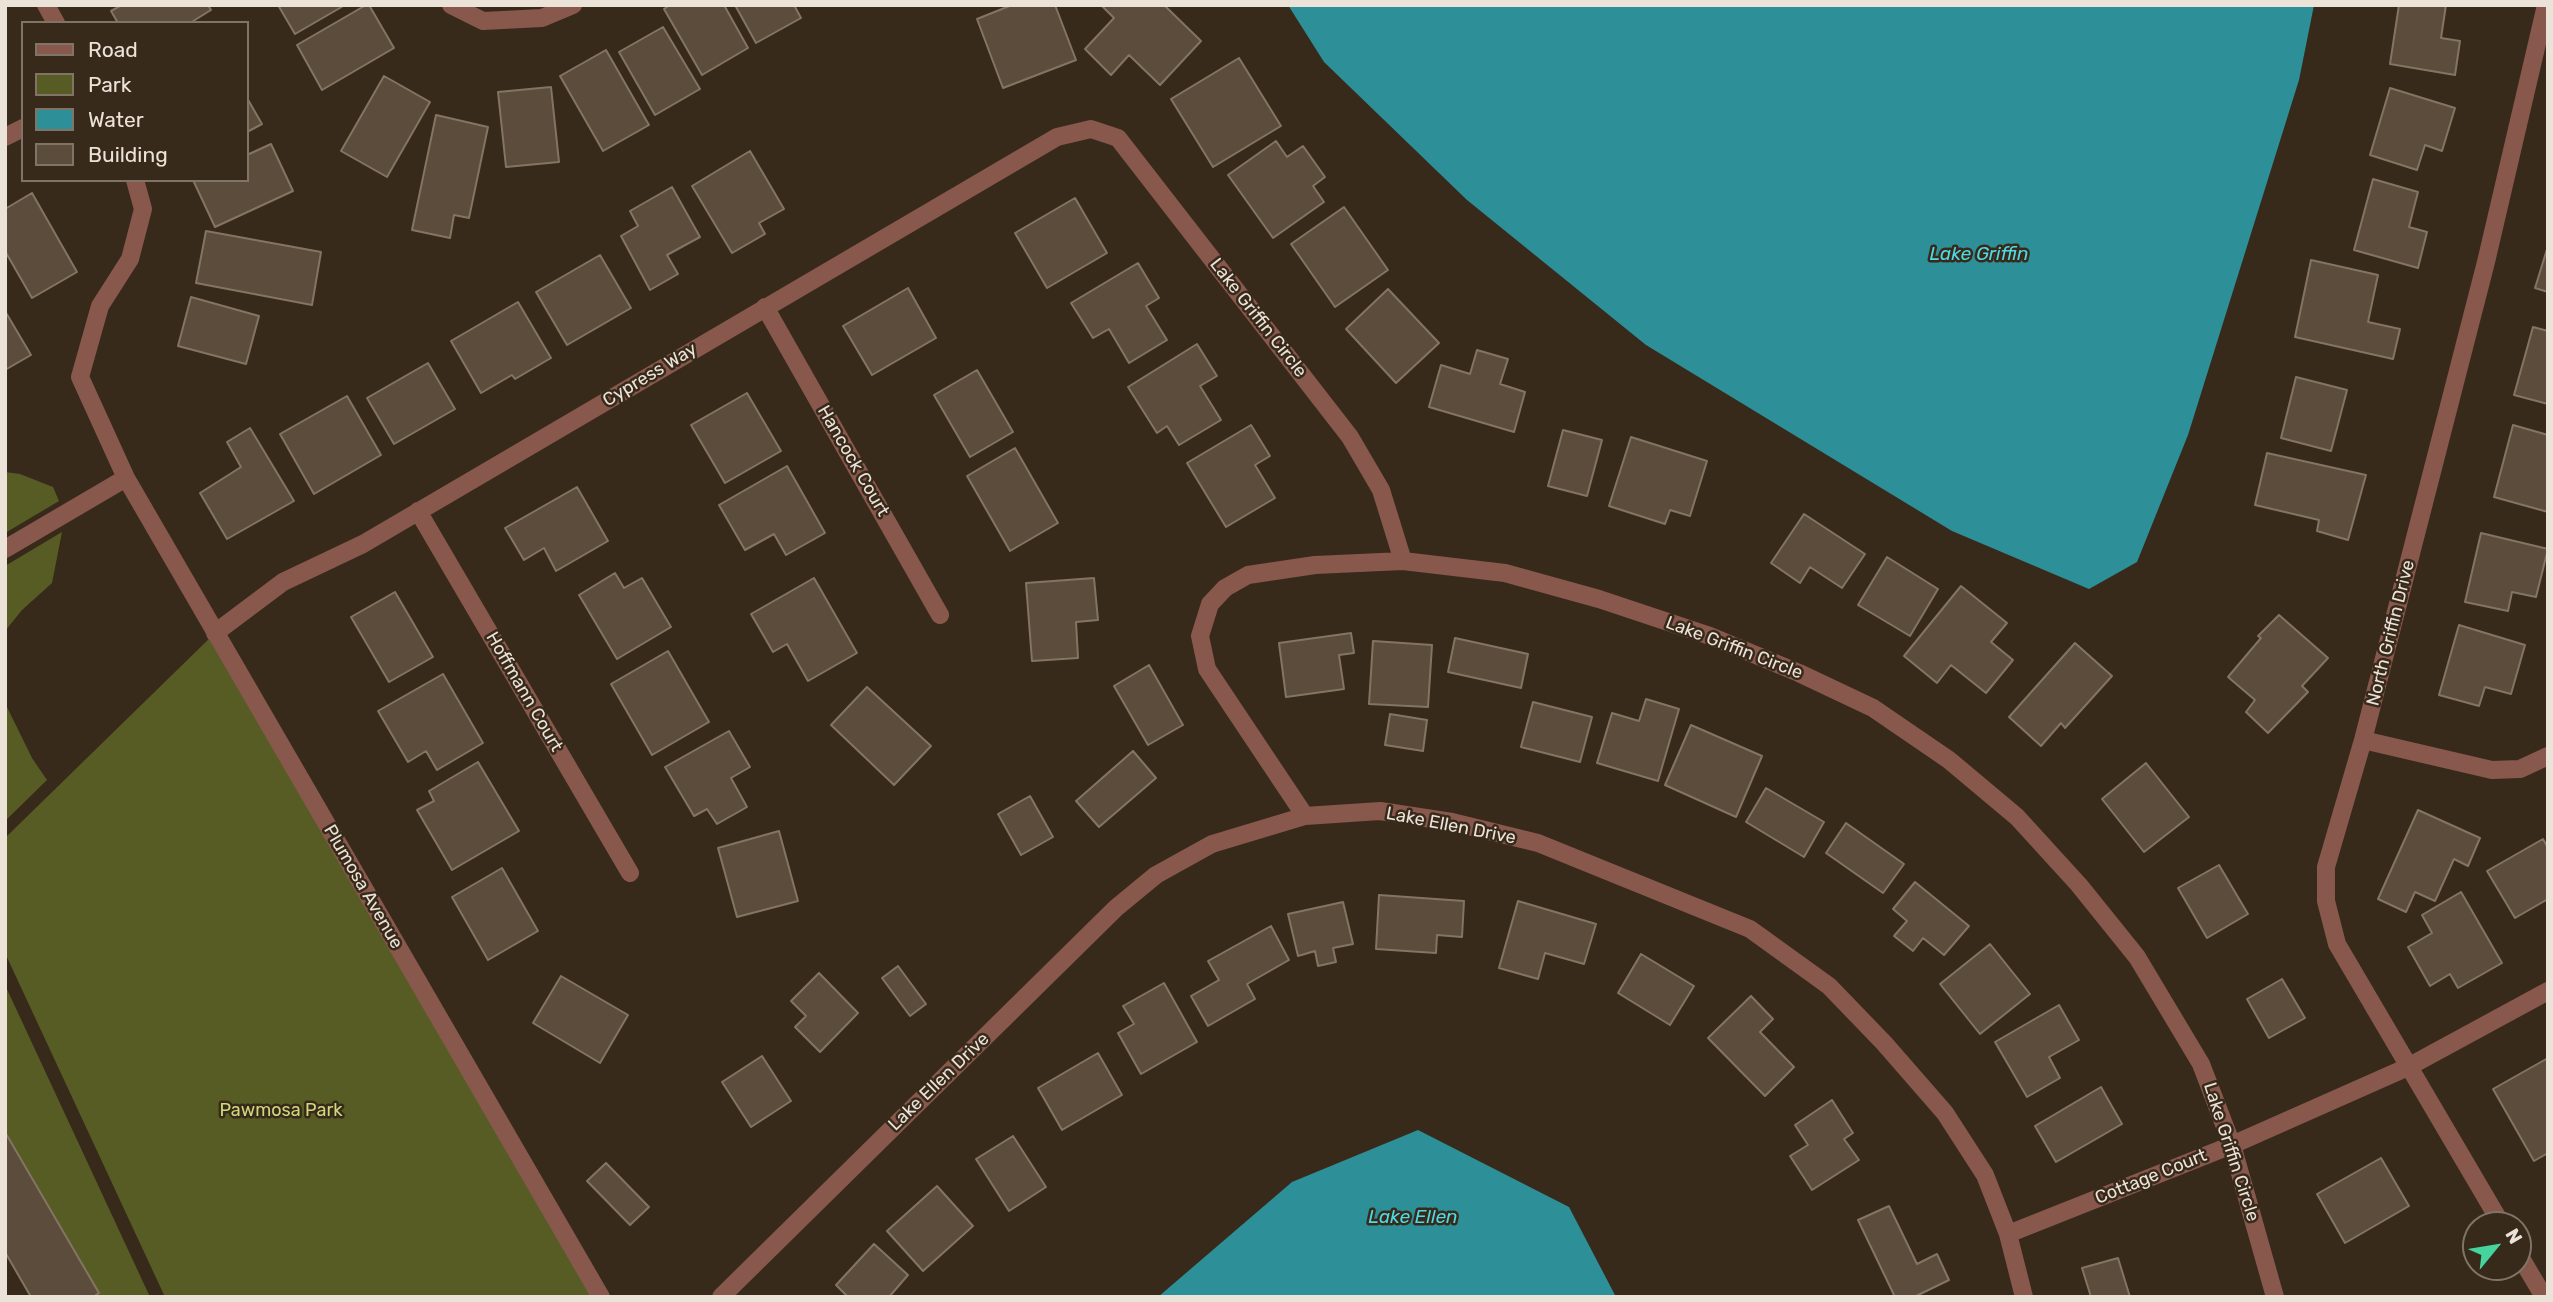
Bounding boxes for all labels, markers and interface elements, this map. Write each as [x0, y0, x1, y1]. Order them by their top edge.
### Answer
legend [21, 21, 248, 182]
text: Road [88, 37, 138, 62]
text: Park [88, 72, 132, 97]
text: Water [88, 107, 144, 132]
text: Building [88, 142, 168, 167]
water label: Lake Griffin [1930, 244, 2028, 266]
street label: Lake Griffin Circle [1205, 254, 1311, 382]
street label: Cypress Way [599, 338, 701, 412]
street label: Hancock Court [812, 402, 894, 520]
street label: North Griffin Drive [2362, 558, 2420, 708]
street label: Lake Griffin Circle [1662, 612, 1806, 684]
street label: Hoffmann Court [481, 628, 567, 756]
street label: Lake Ellen Drive [1384, 803, 1518, 849]
street label: Plumosa Avenue [319, 821, 407, 953]
street label: Lake Ellen Drive [884, 1028, 994, 1136]
street label: Lake Griffin Circle [2198, 1080, 2264, 1224]
park label: Pawmosa Park [219, 1100, 343, 1122]
street label: Cottage Court [2092, 1145, 2210, 1209]
water label: Lake Ellen [1368, 1207, 1458, 1229]
north arrow [2462, 1211, 2532, 1281]
text: N [2501, 1225, 2527, 1248]

